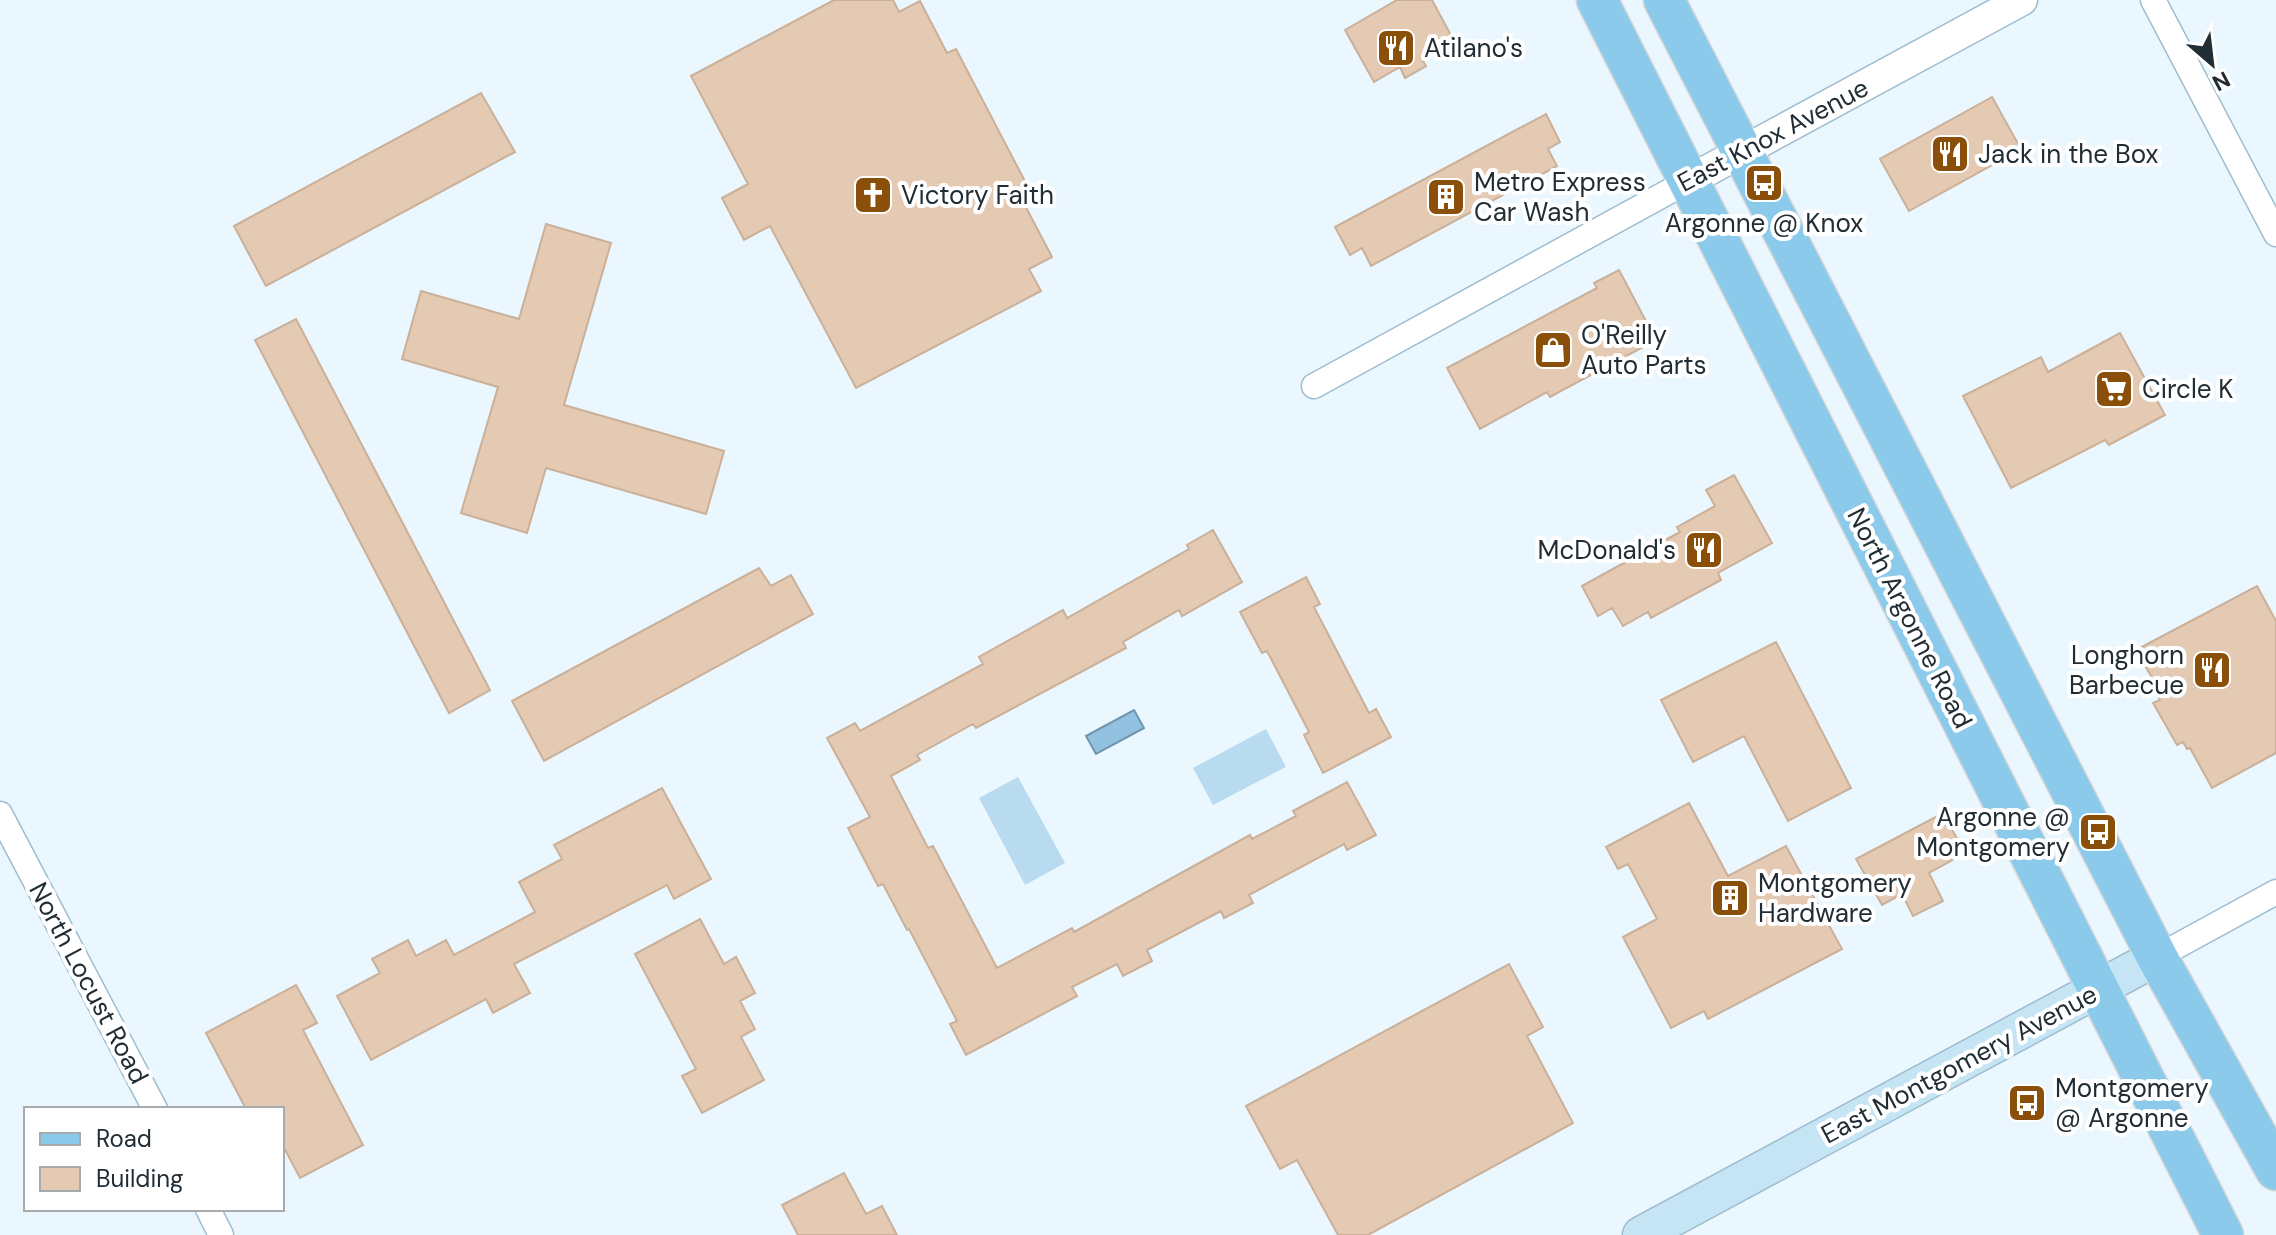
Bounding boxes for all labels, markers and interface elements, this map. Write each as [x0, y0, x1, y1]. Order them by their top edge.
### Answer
north arrow [2172, 24, 2252, 104]
restaurant icon: Atilano's [1375, 27, 1417, 69]
place label: Atilano's [1424, 31, 1523, 65]
text: N [2207, 65, 2235, 98]
street label: East Knox Avenue [1672, 70, 1874, 200]
restaurant icon: Jack in the Box [1929, 133, 1971, 175]
place label: Jack in the Box [1978, 137, 2159, 171]
bus stop icon: Argonne @ Knox [1743, 162, 1785, 204]
place label: Metro Express Car Wash [1474, 165, 1646, 229]
church icon: Victory Faith [852, 174, 894, 216]
building icon: Metro Express Car Wash [1425, 176, 1467, 218]
place label: Victory Faith [901, 178, 1054, 212]
place label: Argonne @ Knox [1665, 206, 1863, 240]
place label: O'Reilly Auto Parts [1581, 318, 1707, 382]
shop icon: O'Reilly Auto Parts [1532, 329, 1574, 371]
supermarket icon: Circle K [2093, 368, 2135, 410]
place label: Circle K [2142, 372, 2234, 406]
street label: North Argonne Road [1840, 502, 1980, 734]
restaurant icon: McDonald's [1683, 529, 1725, 571]
place label: McDonald's [1538, 533, 1676, 567]
place label: Longhorn Barbecue [2069, 638, 2184, 702]
restaurant icon: Longhorn Barbecue [2191, 649, 2233, 691]
place label: Argonne @ Montgomery [1916, 800, 2070, 864]
bus stop icon: Argonne @ Montgomery [2077, 811, 2119, 853]
place label: Montgomery Hardware [1758, 866, 1912, 930]
street label: North Locust Road [22, 876, 156, 1090]
building icon: Montgomery Hardware [1709, 877, 1751, 919]
street label: East Montgomery Avenue [1815, 977, 2103, 1151]
place label: Montgomery @ Argonne [2055, 1071, 2209, 1135]
bus stop icon: Montgomery @ Argonne [2006, 1082, 2048, 1124]
legend [24, 1107, 284, 1211]
text: Road [96, 1123, 152, 1154]
text: Building [96, 1163, 183, 1194]

